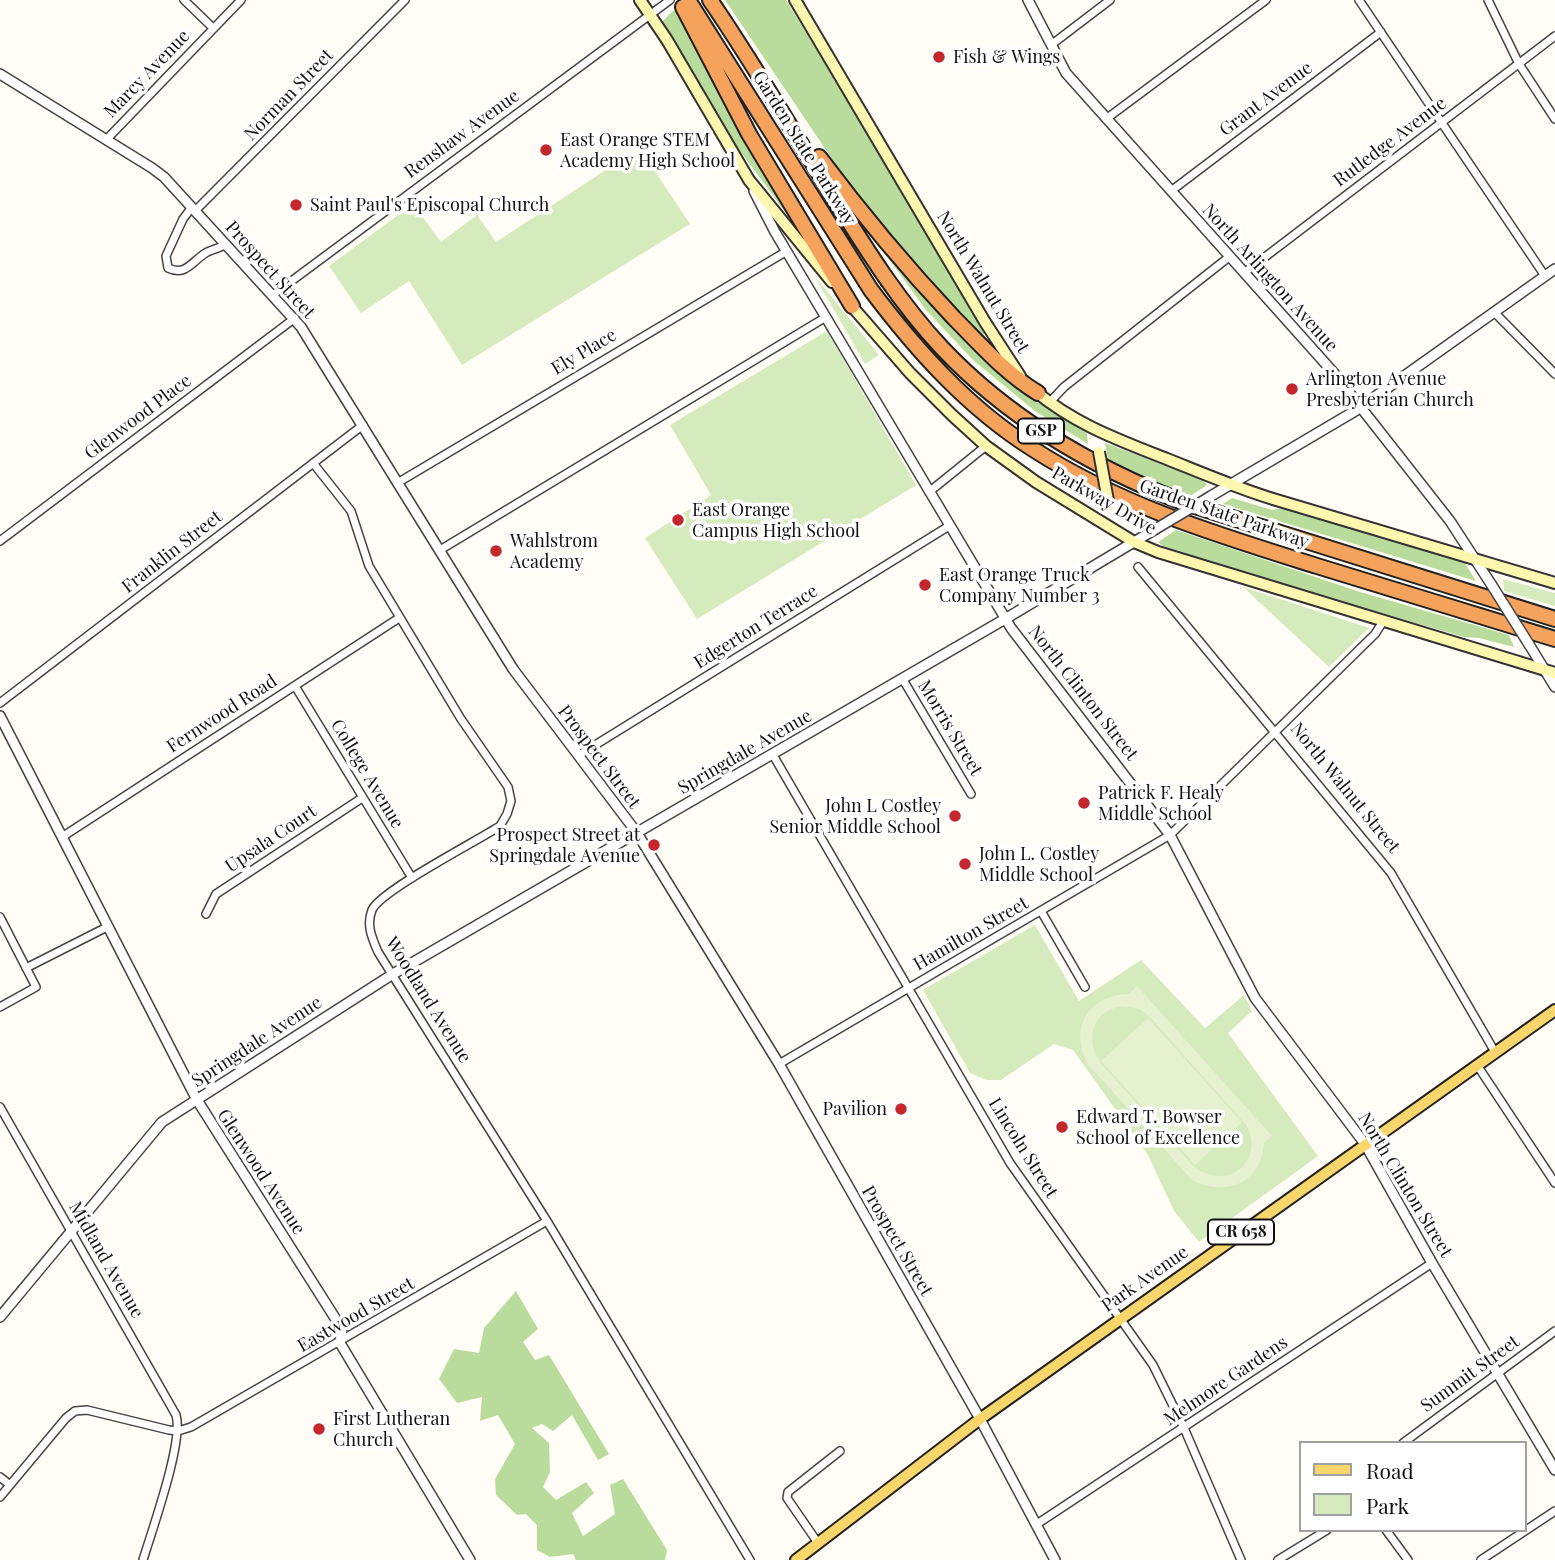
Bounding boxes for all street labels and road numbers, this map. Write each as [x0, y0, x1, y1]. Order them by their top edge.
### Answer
street label: Marcy Avenue [100, 26, 194, 122]
street label: Norman Street [240, 45, 338, 145]
street label: Grant Avenue [1215, 57, 1317, 141]
street label: Garden State Parkway [748, 67, 860, 229]
street label: Renshaw Avenue [400, 85, 524, 183]
street label: Rutledge Avenue [1329, 93, 1451, 191]
street label: North Arlington Avenue [1198, 199, 1342, 357]
street label: North Walnut Street [932, 207, 1034, 357]
street label: Prospect Street [221, 217, 319, 323]
street label: Ely Place [548, 324, 620, 380]
street label: Glenwood Place [80, 370, 196, 464]
road number: GSP [1018, 418, 1064, 444]
street label: Parkway Drive [1048, 462, 1160, 540]
street label: Garden State Parkway [1137, 475, 1311, 553]
street label: Franklin Street [118, 506, 226, 598]
street label: Edgerton Terrace [690, 580, 822, 674]
street label: North Clinton Street [1024, 621, 1142, 765]
street label: Fernwood Road [163, 670, 281, 758]
street label: Morris Street [913, 676, 987, 780]
street label: Prospect Street [553, 701, 645, 813]
street label: Springdale Avenue [674, 705, 816, 799]
street label: College Avenue [326, 715, 408, 833]
street label: North Walnut Street [1286, 718, 1404, 858]
street label: Upsala Court [221, 801, 321, 877]
street label: Hamilton Street [910, 892, 1032, 976]
street label: Woodland Avenue [381, 933, 475, 1067]
street label: Springdale Avenue [188, 992, 326, 1092]
street label: Lincoln Street [984, 1094, 1062, 1202]
street label: Glenwood Avenue [212, 1105, 310, 1239]
street label: North Clinton Street [1353, 1109, 1457, 1261]
street label: Prospect Street [857, 1182, 937, 1300]
street label: Midland Avenue [64, 1198, 148, 1322]
road number: CR 658 [1208, 1220, 1274, 1244]
street label: Park Avenue [1098, 1241, 1192, 1317]
street label: Eastwood Street [294, 1273, 418, 1357]
street label: Summit Street [1416, 1331, 1524, 1417]
street label: Melmore Gardens [1160, 1332, 1292, 1430]

